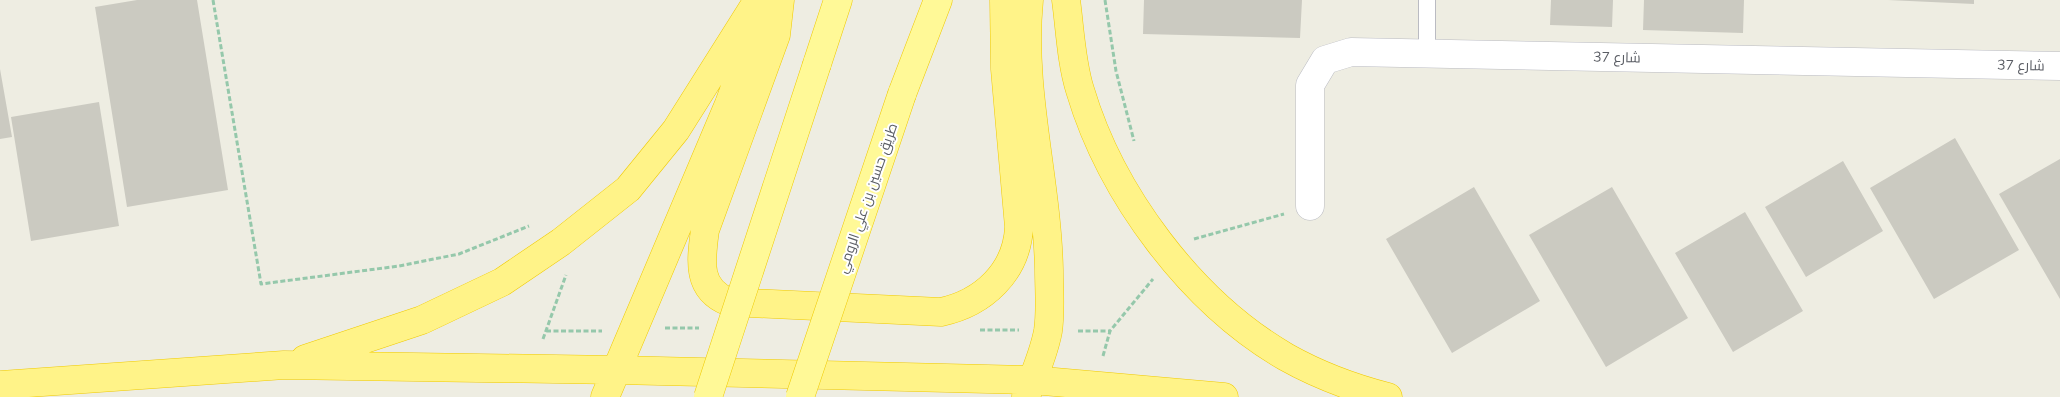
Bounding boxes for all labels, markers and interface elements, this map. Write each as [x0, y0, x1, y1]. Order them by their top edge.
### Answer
street label: شارع 37 [1593, 48, 1641, 66]
street label: شارع 37 [1997, 56, 2045, 74]
street label: طريق حسين بن علي الرومي [833, 121, 904, 276]

